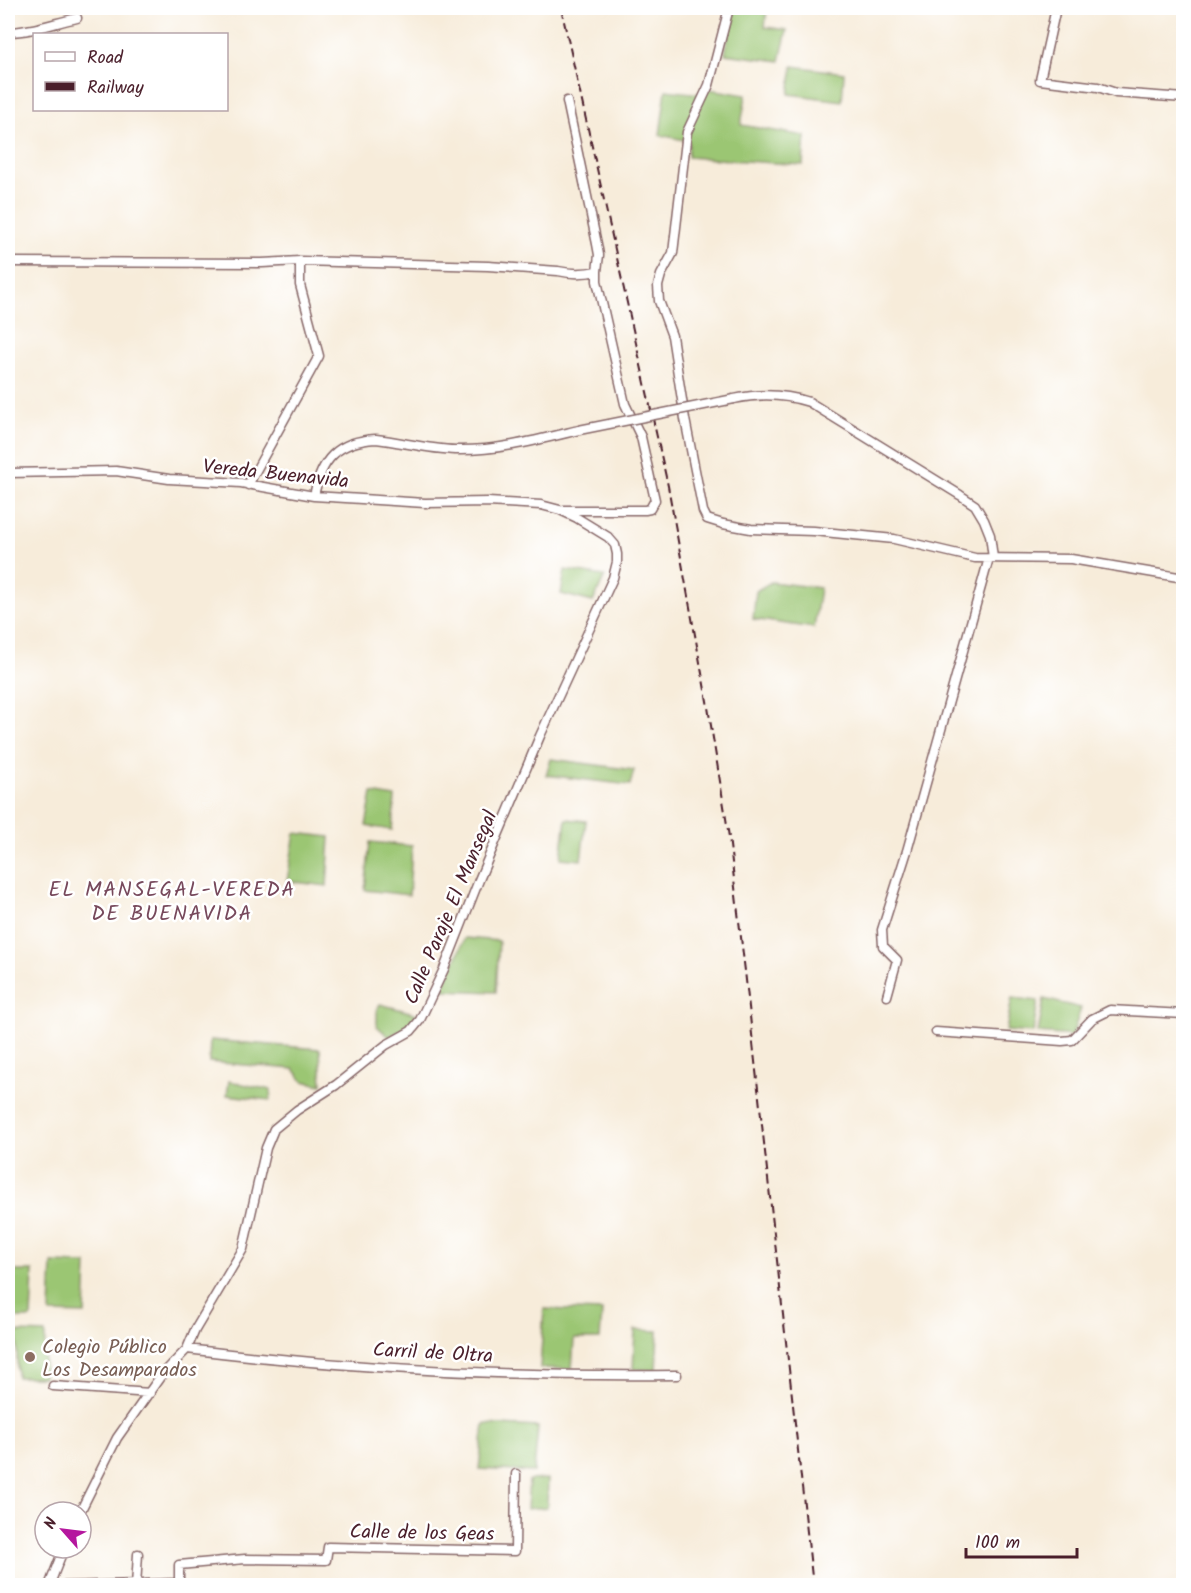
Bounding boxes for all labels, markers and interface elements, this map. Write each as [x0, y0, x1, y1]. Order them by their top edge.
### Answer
legend [33, 33, 228, 111]
text: Road [87, 44, 124, 73]
text: Railway [87, 74, 144, 103]
street label: Vereda Buenavida [201, 451, 350, 499]
street label: Calle Paraje El Mansegal [396, 806, 507, 1010]
district label: EL MANSEGAL-VEREDA DE BUENAVIDA [48, 874, 296, 931]
place label: Colegio Público Los Desamparados [42, 1332, 197, 1387]
street label: Carril de Oltra [372, 1335, 494, 1373]
marker: Colegio Público Los Desamparados [23, 1350, 37, 1364]
north arrow [33, 1500, 93, 1560]
text: N [38, 1513, 64, 1534]
street label: Calle de los Geas [349, 1517, 495, 1551]
scale bar [966, 1521, 1077, 1559]
text: 100 m [975, 1529, 1020, 1558]

